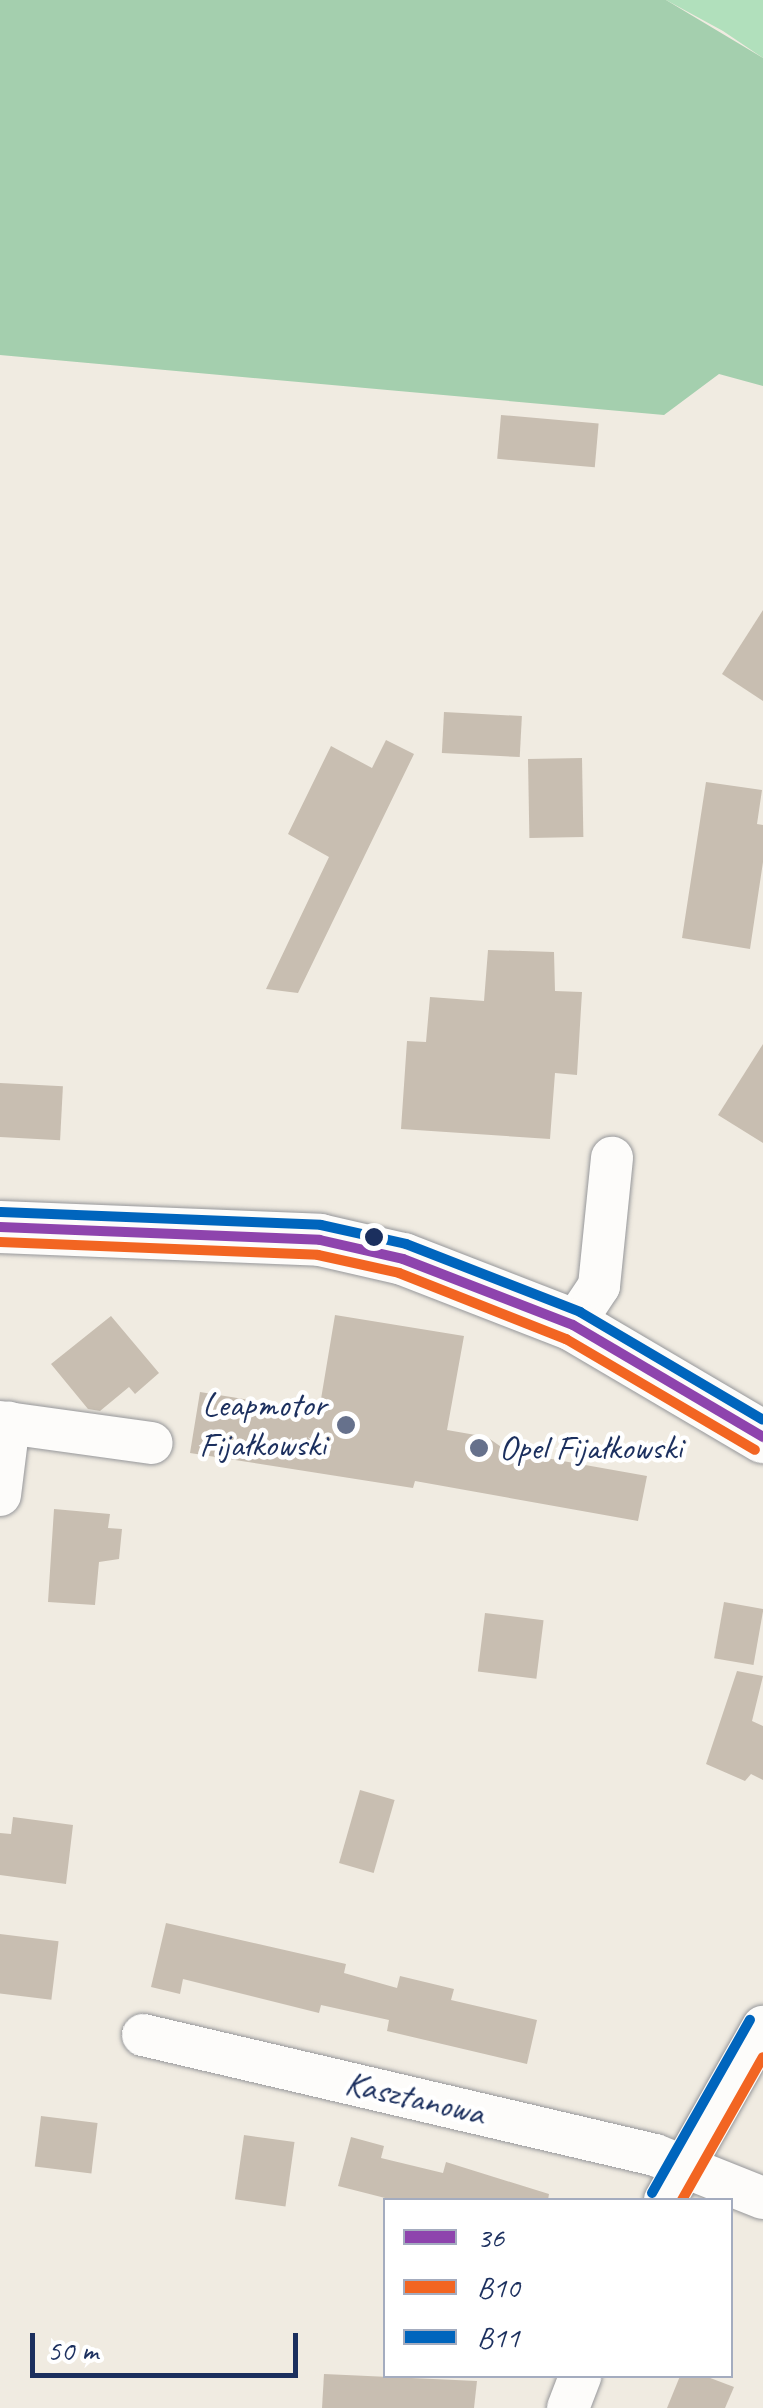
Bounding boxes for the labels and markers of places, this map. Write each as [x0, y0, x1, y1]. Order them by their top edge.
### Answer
unlabelled marker [364, 1227, 384, 1247]
place label: Leapmotor Fijałkowski [199, 1384, 326, 1466]
marker: Leapmotor Fijałkowski [335, 1414, 357, 1436]
place label: Opel Fijałkowski [499, 1427, 682, 1469]
marker: Opel Fijałkowski [468, 1437, 490, 1459]

